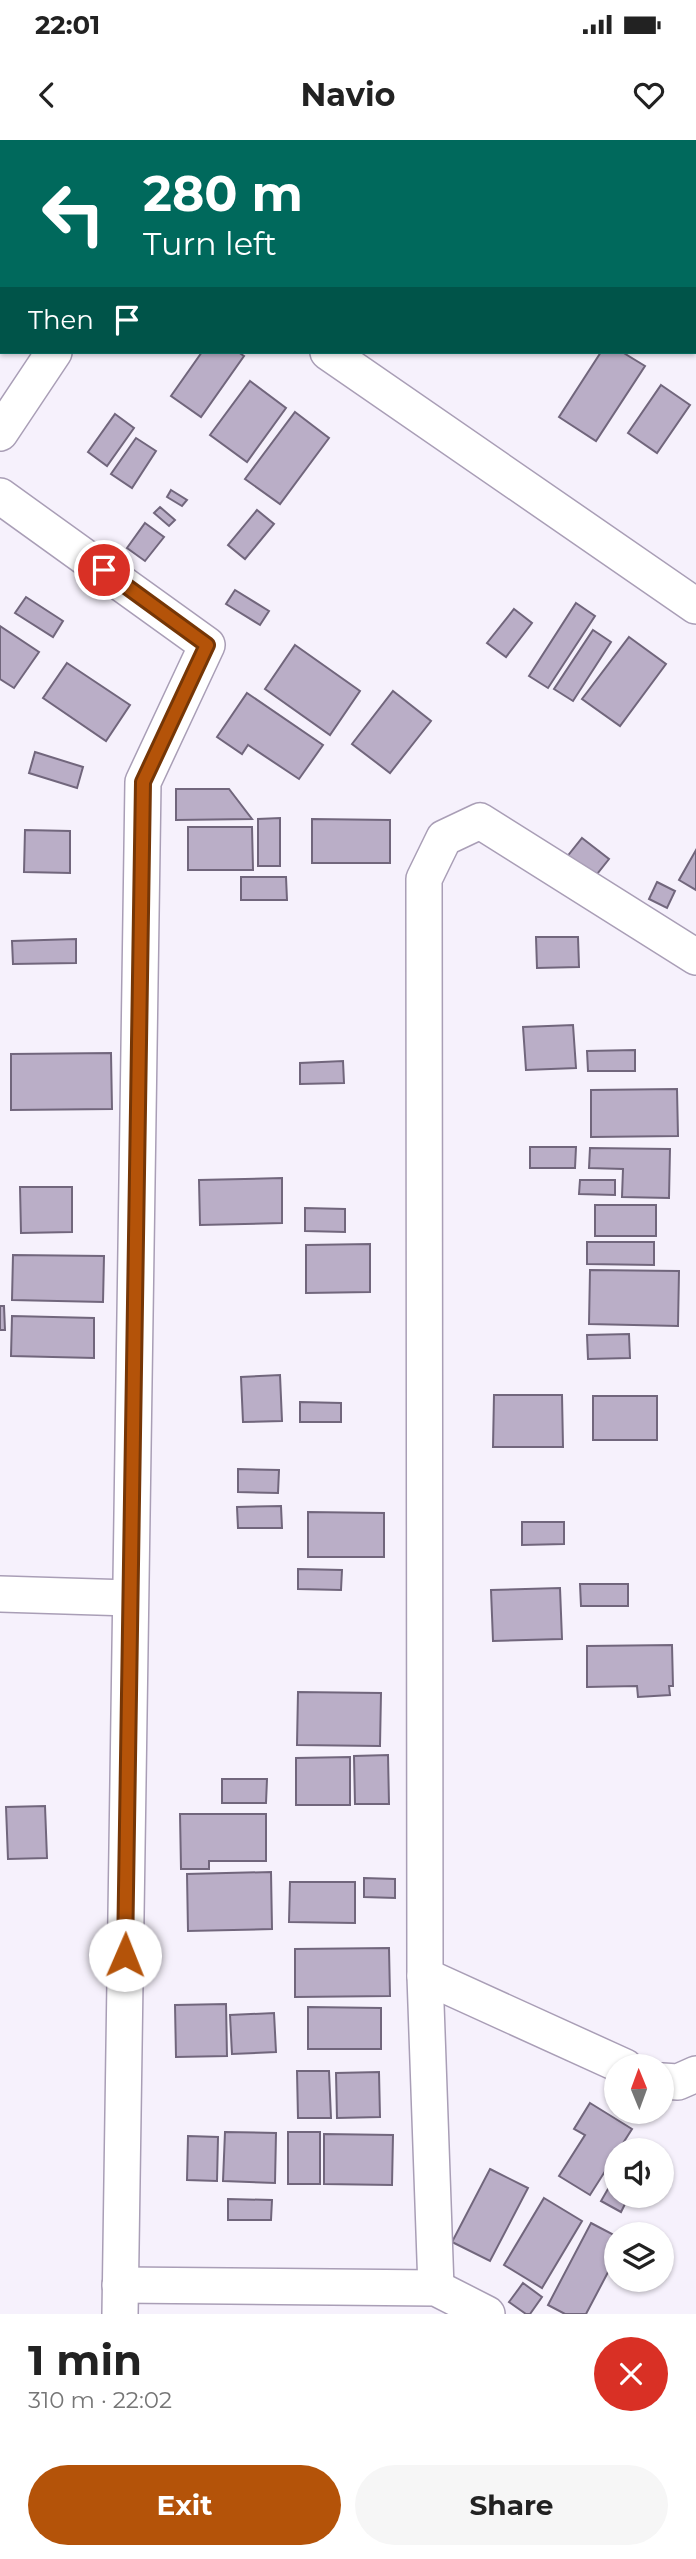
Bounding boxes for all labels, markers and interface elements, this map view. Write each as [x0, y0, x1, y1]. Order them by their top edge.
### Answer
text: 22:01 [35, 9, 100, 41]
text: Navio [300, 75, 396, 114]
icon: back [28, 76, 66, 114]
icon: heart [630, 76, 668, 114]
text: 280 m [143, 164, 303, 223]
icon: left [28, 168, 119, 259]
text: Turn left [143, 224, 277, 263]
icon: arrive [108, 301, 146, 339]
text: Then [28, 304, 94, 336]
pin [74, 540, 134, 600]
icon: arrive [85, 551, 123, 589]
position arrow [88, 1918, 162, 1992]
north arrow [604, 2054, 674, 2124]
map controls [604, 2054, 674, 2292]
button: sound [604, 2138, 674, 2208]
button: layers [604, 2222, 674, 2292]
text: 1 min [28, 2334, 142, 2386]
button: close [594, 2337, 668, 2411]
text: 310 m · 22:02 [28, 2386, 172, 2414]
button: Exit [28, 2465, 341, 2545]
button: Share [355, 2465, 668, 2545]

